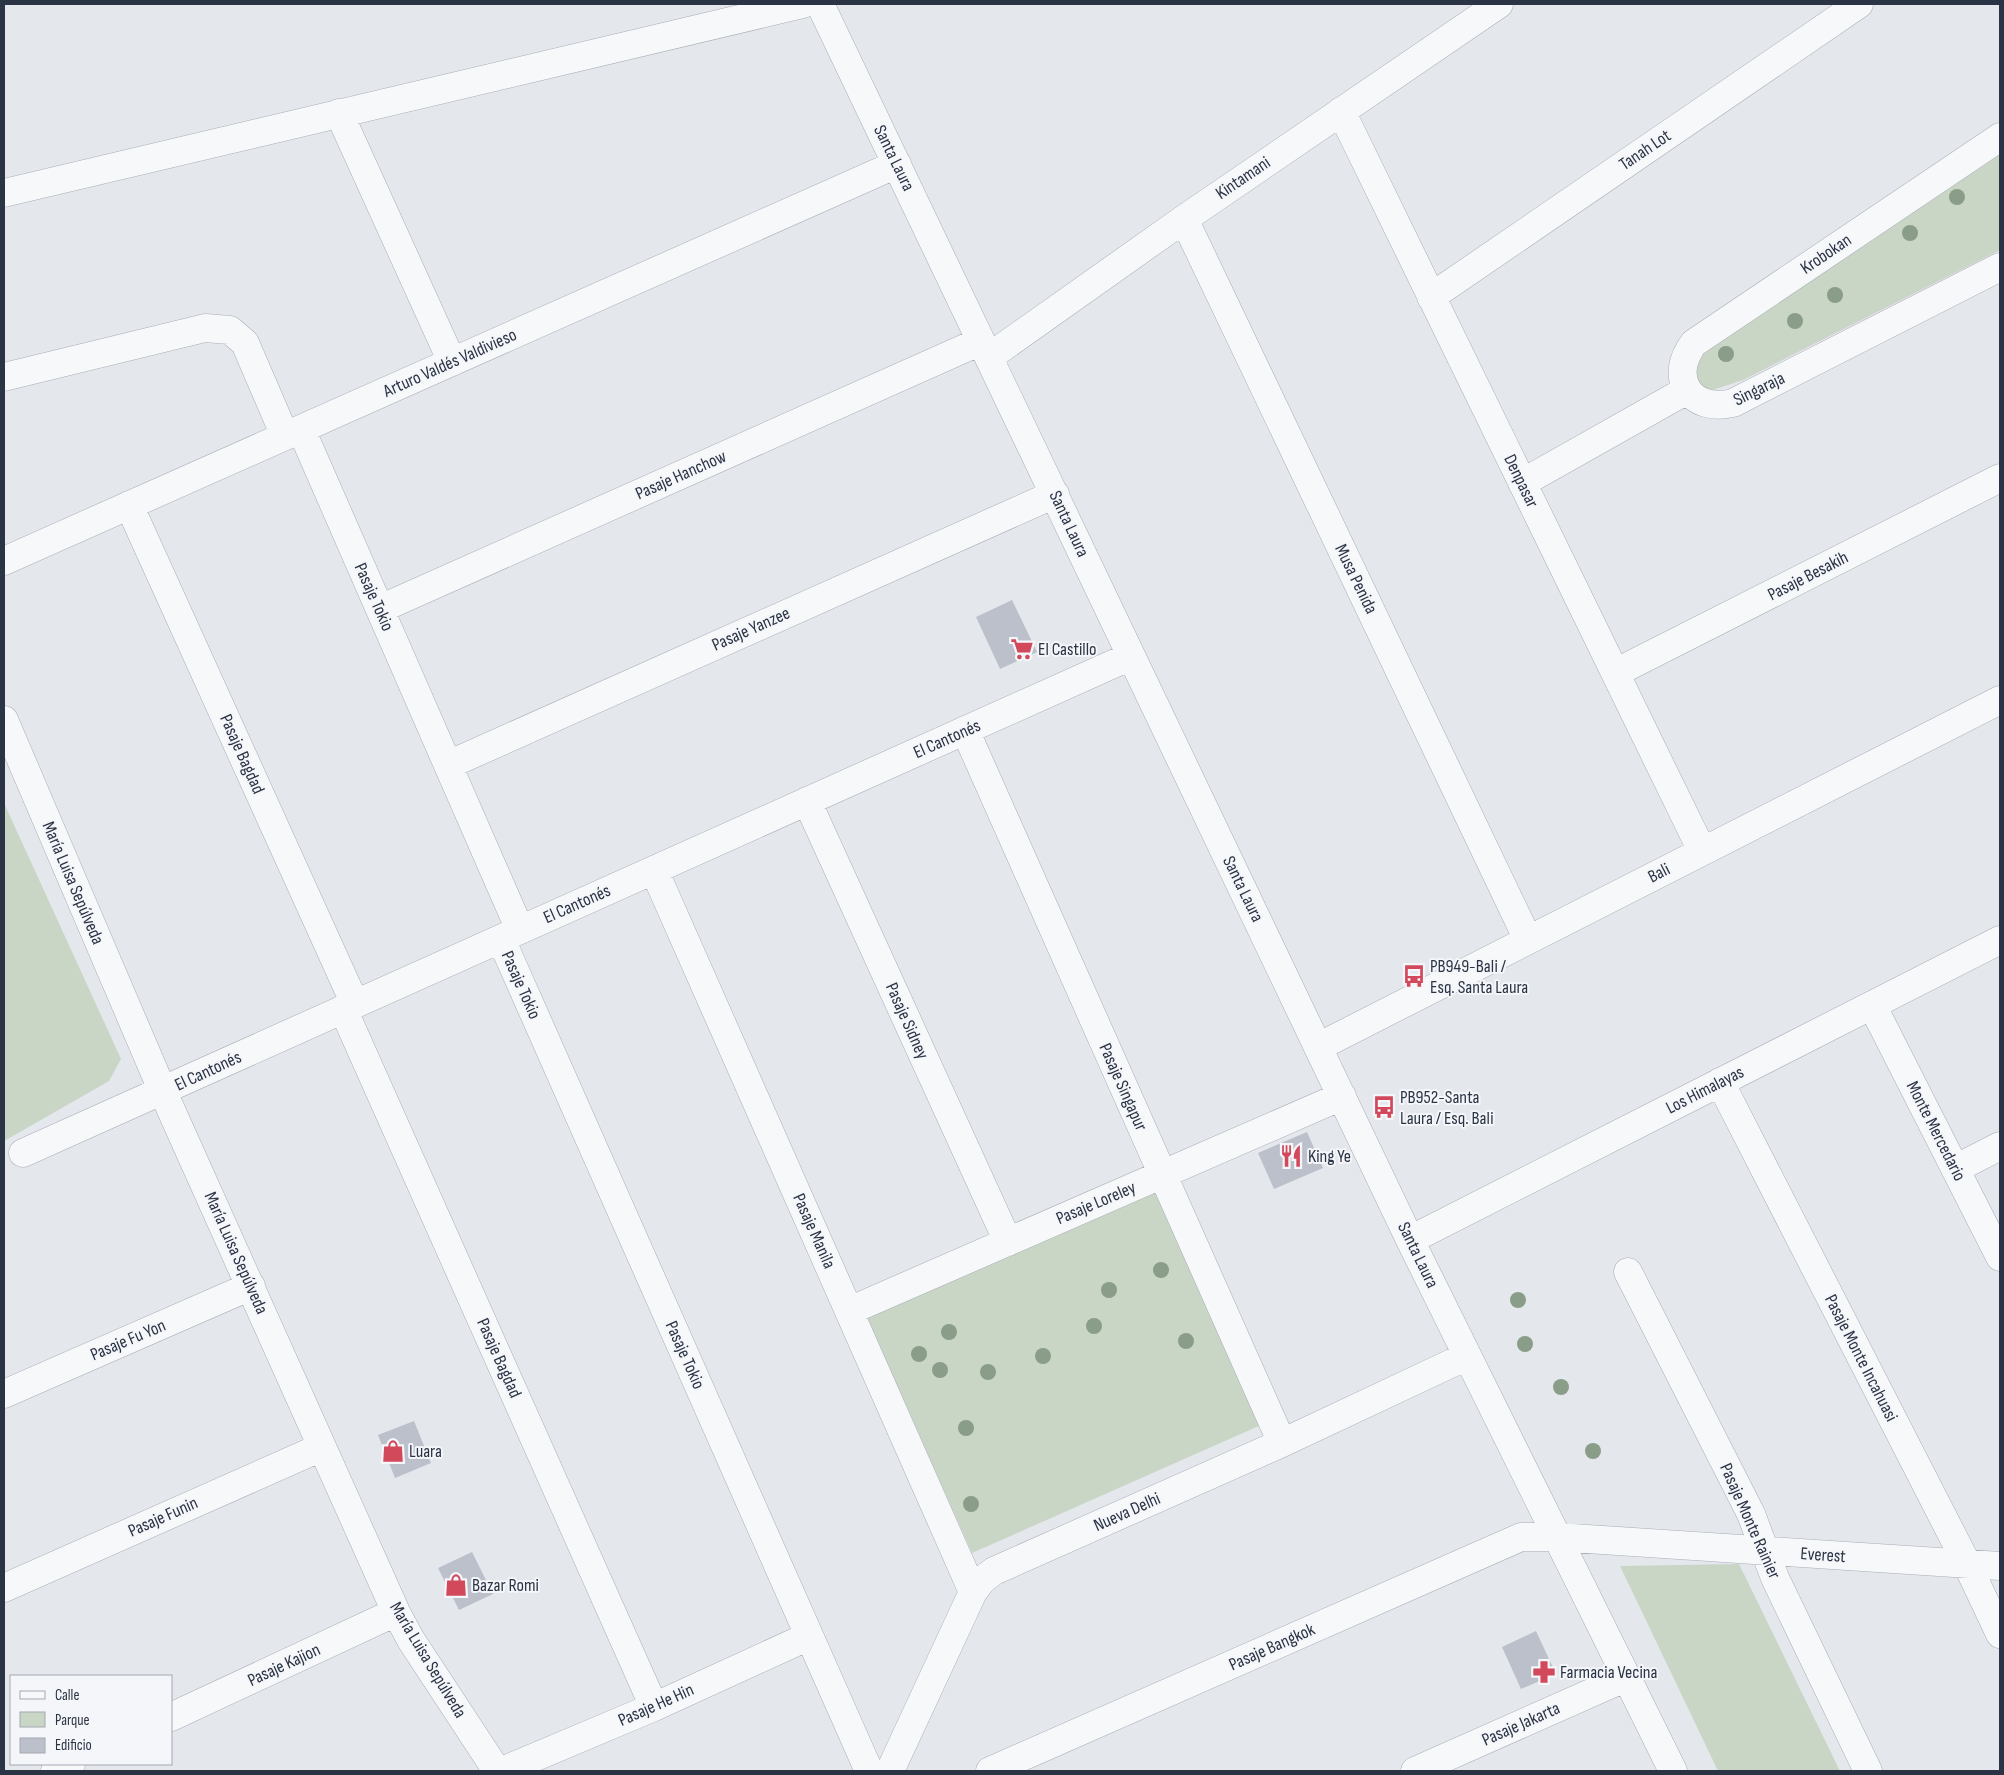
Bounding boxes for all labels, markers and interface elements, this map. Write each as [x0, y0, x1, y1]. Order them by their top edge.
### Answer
street label: Santa Laura [869, 122, 919, 194]
street label: Tanah Lot [1615, 125, 1675, 175]
street label: Kintamani [1212, 152, 1274, 204]
street label: Krobokan [1797, 229, 1855, 279]
street label: Arturo Valdés Valdivieso [379, 324, 520, 402]
street label: Singaraja [1730, 368, 1788, 410]
street label: Pasaje Hanchow [632, 446, 730, 504]
street label: Denpasar [1499, 451, 1543, 511]
street label: Santa Laura [1045, 488, 1093, 560]
street label: Musa Penida [1330, 541, 1382, 617]
street label: Pasaje Besakih [1764, 547, 1852, 605]
street label: Pasaje Tokio [350, 560, 398, 634]
street label: Pasaje Yanzee [709, 603, 793, 655]
supermarket icon: El Castillo [1009, 636, 1035, 662]
place label: El Castillo [1038, 639, 1096, 660]
street label: Pasaje Bagdad [215, 711, 269, 797]
street label: El Cantonés [910, 715, 984, 763]
street label: María Luisa Sepúlveda [38, 818, 108, 948]
street label: Santa Laura [1218, 853, 1268, 925]
street label: Bali [1644, 859, 1674, 887]
street label: El Cantonés [540, 880, 614, 928]
street label: Pasaje Tokio [497, 948, 545, 1022]
place label: PB949-Bali / Esq. Santa Laura [1430, 956, 1528, 998]
bus stop icon: PB949-Bali / Esq. Santa Laura [1401, 963, 1427, 989]
street label: Pasaje Sidney [881, 980, 933, 1062]
street label: Pasaje Singapur [1094, 1040, 1152, 1134]
street label: El Cantonés [171, 1046, 245, 1096]
street label: Los Himalayas [1663, 1061, 1747, 1119]
street label: Monte Mercedario [1902, 1078, 1970, 1184]
place label: PB952-Santa Laura / Esq. Bali [1400, 1087, 1494, 1129]
bus stop icon: PB952-Santa Laura / Esq. Bali [1371, 1094, 1397, 1120]
restaurant icon: King Ye [1278, 1143, 1304, 1169]
place label: King Ye [1308, 1146, 1351, 1167]
street label: Pasaje Loreley [1053, 1177, 1139, 1229]
street label: María Luisa Sepúlveda [200, 1189, 272, 1317]
street label: Pasaje Manila [788, 1190, 840, 1272]
street label: Santa Laura [1393, 1219, 1443, 1291]
street label: Pasaje Monte Incahuasi [1820, 1291, 1902, 1425]
street label: Pasaje Fu Yon [87, 1315, 169, 1365]
street label: Pasaje Bagdad [472, 1315, 526, 1401]
street label: Pasaje Tokio [661, 1318, 709, 1392]
shop icon: Luara [380, 1438, 406, 1464]
place label: Luara [409, 1441, 442, 1462]
street label: Pasaje Monte Rainier [1715, 1460, 1785, 1582]
street label: Nueva Delhi [1090, 1488, 1164, 1536]
street label: Pasaje Funin [125, 1492, 201, 1542]
street label: Everest [1800, 1543, 1847, 1567]
shop icon: Bazar Romi [443, 1572, 469, 1598]
place label: Bazar Romi [472, 1575, 539, 1596]
street label: María Luisa Sepúlveda [385, 1598, 471, 1722]
street label: Pasaje Bangkok [1226, 1619, 1318, 1675]
street label: Pasaje Kajion [244, 1639, 324, 1691]
pharmacy icon: Farmacia Vecina [1531, 1659, 1557, 1685]
place label: Farmacia Vecina [1560, 1662, 1657, 1683]
legend [10, 1675, 172, 1765]
street label: Pasaje He Hin [615, 1679, 697, 1731]
text: Calle [55, 1686, 79, 1705]
street label: Pasaje Jakarta [1479, 1697, 1563, 1750]
text: Parque [55, 1711, 90, 1730]
text: Edificio [55, 1736, 92, 1755]

